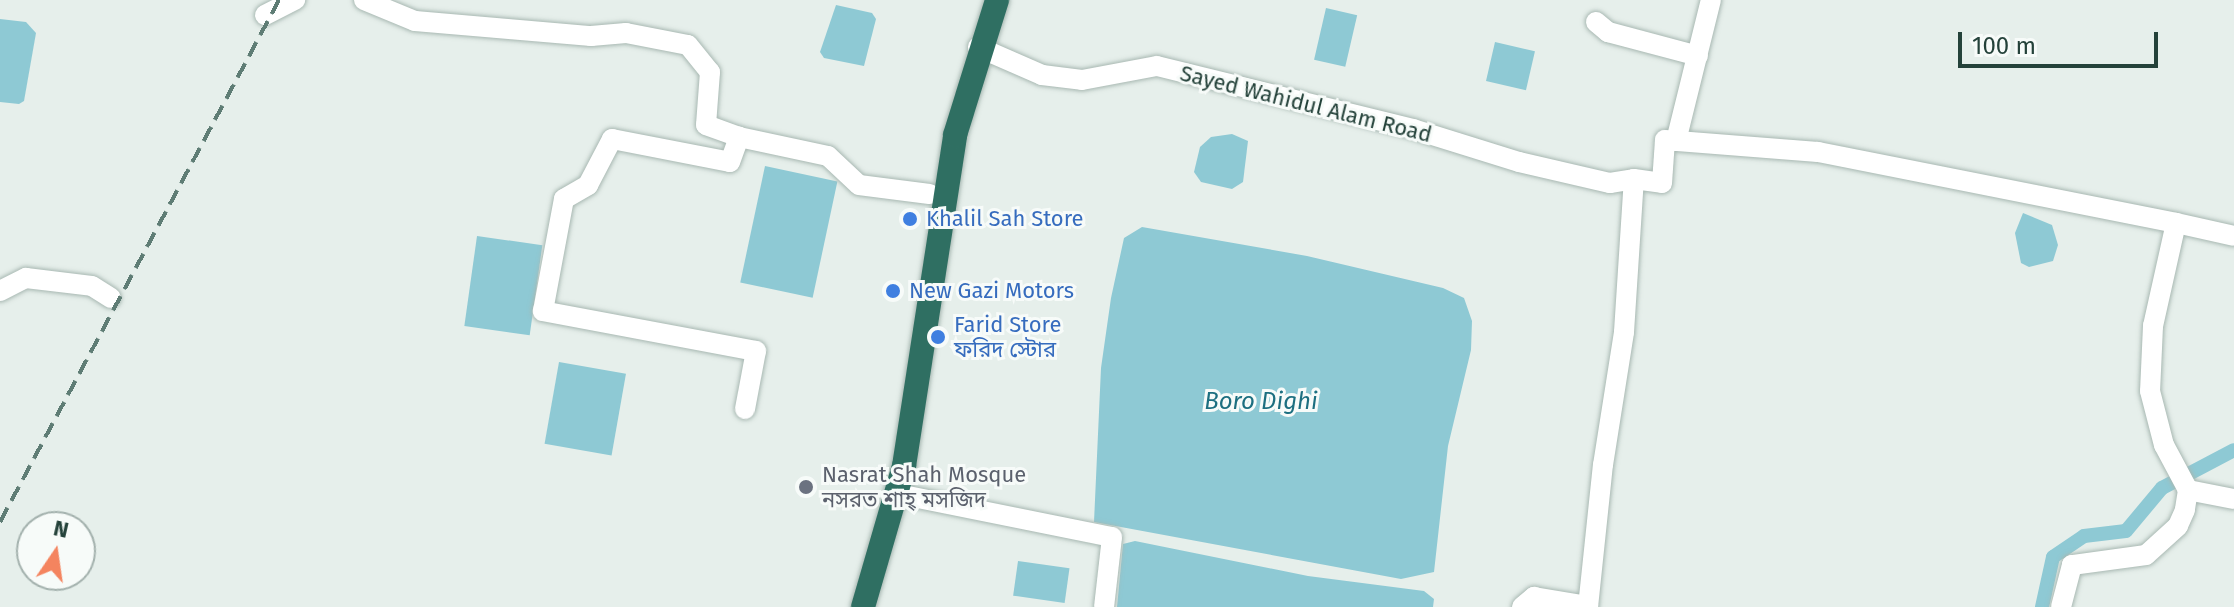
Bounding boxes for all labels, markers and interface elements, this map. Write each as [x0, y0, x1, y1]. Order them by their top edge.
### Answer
scale bar [1962, 16, 2162, 66]
text: 100 m [1972, 32, 2036, 60]
street label: Sayed Wahidul Alam Road [1177, 60, 1435, 148]
place label: Khalil Sah Store [926, 206, 1083, 232]
marker: Khalil Sah Store [901, 210, 919, 228]
place label: New Gazi Motors [909, 278, 1074, 304]
marker: New Gazi Motors [884, 282, 902, 300]
place label: Farid Store ফরিদ স্টোর [954, 311, 1061, 362]
marker: Farid Store ফরিদ স্টোর [929, 328, 947, 346]
water label: Boro Dighi [1204, 388, 1318, 416]
place label: Nasrat Shah Mosque নসরত শাহ্‌ মসজিদ [822, 461, 1026, 512]
marker: Nasrat Shah Mosque নসরত শাহ্‌ মসজিদ [797, 478, 815, 496]
north arrow [16, 511, 96, 591]
text: N [51, 514, 71, 544]

